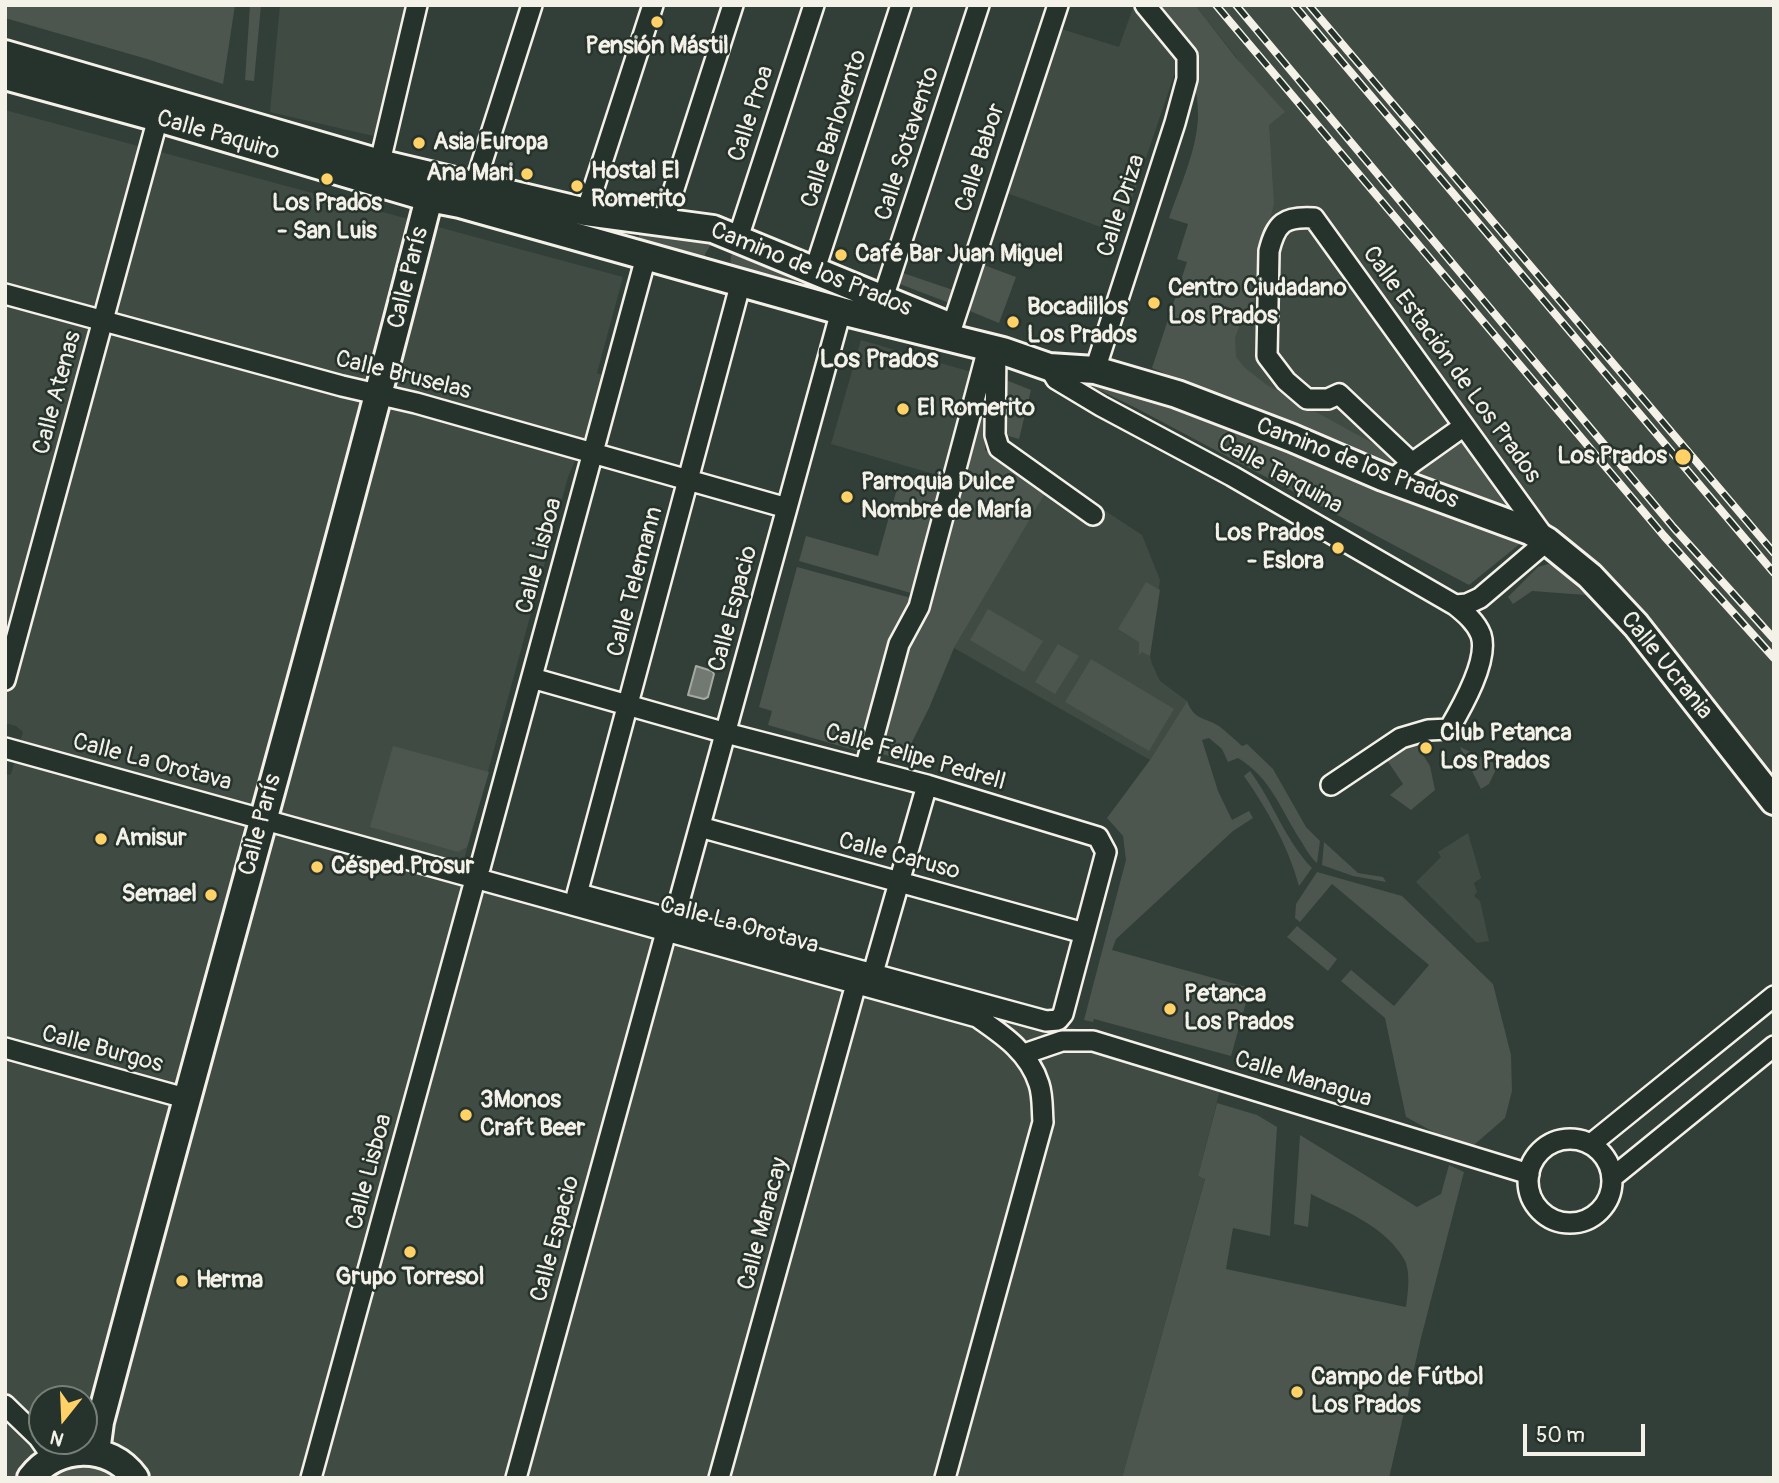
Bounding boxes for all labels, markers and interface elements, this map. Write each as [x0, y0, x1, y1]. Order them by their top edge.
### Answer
marker: Pensión Mástil [649, 14, 665, 30]
place label: Pensión Mástil [585, 33, 729, 61]
street label: Calle Barlovento [796, 46, 874, 212]
street label: Calle Proa [723, 62, 781, 166]
street label: Calle Sotavento [870, 63, 946, 225]
street label: Calle Babor [950, 100, 1012, 216]
street label: Calle Paquiro [153, 105, 283, 167]
place label: Asia Europa [433, 129, 548, 157]
marker: Asia Europa [411, 135, 427, 151]
street label: Calle Driza [1092, 151, 1152, 261]
place label: Hostal El Romerito [591, 158, 686, 214]
place label: Ana Mari [426, 160, 513, 188]
marker: Ana Mari [519, 166, 535, 182]
marker: Los Prados - San Luis [319, 171, 335, 187]
marker: Hostal El Romerito [569, 178, 585, 194]
place label: Los Prados - San Luis [272, 190, 382, 246]
street label: Camino de los Prados [706, 216, 916, 324]
street label: Calle París [382, 224, 436, 332]
place label: Café Bar Juan Miguel [855, 241, 1063, 269]
street label: Calle Estación de Los Prados [1355, 241, 1547, 489]
marker: Café Bar Juan Miguel [833, 247, 849, 263]
place label: Centro Ciudadano Los Prados [1168, 275, 1347, 331]
place label: Bocadillos Los Prados [1027, 294, 1137, 350]
marker: Centro Ciudadano Los Prados [1146, 295, 1162, 311]
marker: Bocadillos Los Prados [1005, 314, 1021, 330]
street label: Calle Atenas [28, 328, 88, 458]
district label: Los Prados [820, 344, 938, 376]
street label: Calle Bruselas [332, 345, 474, 407]
place label: El Romerito [917, 395, 1035, 423]
marker: El Romerito [895, 401, 911, 417]
street label: Camino de los Prados [1252, 412, 1462, 516]
street label: Calle Tarquina [1213, 429, 1347, 521]
place label: Los Prados [1557, 443, 1667, 471]
marker: Los Prados [1673, 447, 1693, 467]
place label: Parroquia Dulce Nombre de María [861, 469, 1032, 525]
marker: Parroquia Dulce Nombre de María [839, 489, 855, 505]
street label: Calle Lisboa [511, 495, 569, 617]
street label: Calle Telemann [602, 504, 670, 660]
place label: Los Prados - Eslora [1214, 520, 1324, 576]
marker: Los Prados - Eslora [1330, 540, 1346, 556]
street label: Calle Espacio [703, 543, 765, 675]
street label: Calle Ucrania [1614, 606, 1718, 726]
street label: Calle Felipe Pedrell [821, 718, 1009, 798]
place label: Club Petanca Los Prados [1440, 720, 1572, 776]
street label: Calle La Orotava [69, 728, 235, 798]
marker: Club Petanca Los Prados [1418, 740, 1434, 756]
street label: Calle París [234, 771, 288, 879]
place label: Amisur [115, 825, 187, 853]
street label: Calle Caruso [835, 827, 963, 887]
marker: Amisur [93, 831, 109, 847]
place label: Césped Prosur [331, 853, 474, 881]
marker: Césped Prosur [309, 859, 325, 875]
place label: Semael [121, 881, 197, 909]
marker: Semael [203, 887, 219, 903]
street label: Calle La Orotava [656, 891, 822, 961]
place label: Petanca Los Prados [1184, 981, 1294, 1037]
marker: Petanca Los Prados [1162, 1001, 1178, 1017]
street label: Calle Burgos [38, 1020, 166, 1080]
street label: Calle Managua [1231, 1045, 1375, 1115]
place label: 3Monos Craft Beer [480, 1087, 585, 1143]
marker: 3Monos Craft Beer [458, 1107, 474, 1123]
street label: Calle Lisboa [341, 1111, 399, 1233]
street label: Calle Maracay [732, 1154, 796, 1294]
street label: Calle Espacio [525, 1173, 587, 1305]
marker: Grupo Torresol [402, 1244, 418, 1260]
place label: Grupo Torresol [336, 1264, 484, 1292]
place label: Herma [196, 1267, 263, 1295]
marker: Herma [174, 1273, 190, 1289]
place label: Campo de Fútbol Los Prados [1311, 1364, 1484, 1420]
marker: Campo de Fútbol Los Prados [1289, 1384, 1305, 1400]
north arrow [28, 1385, 98, 1455]
scale bar [1527, 1410, 1650, 1454]
text: 50 m [1536, 1422, 1585, 1449]
text: N [47, 1425, 67, 1451]

